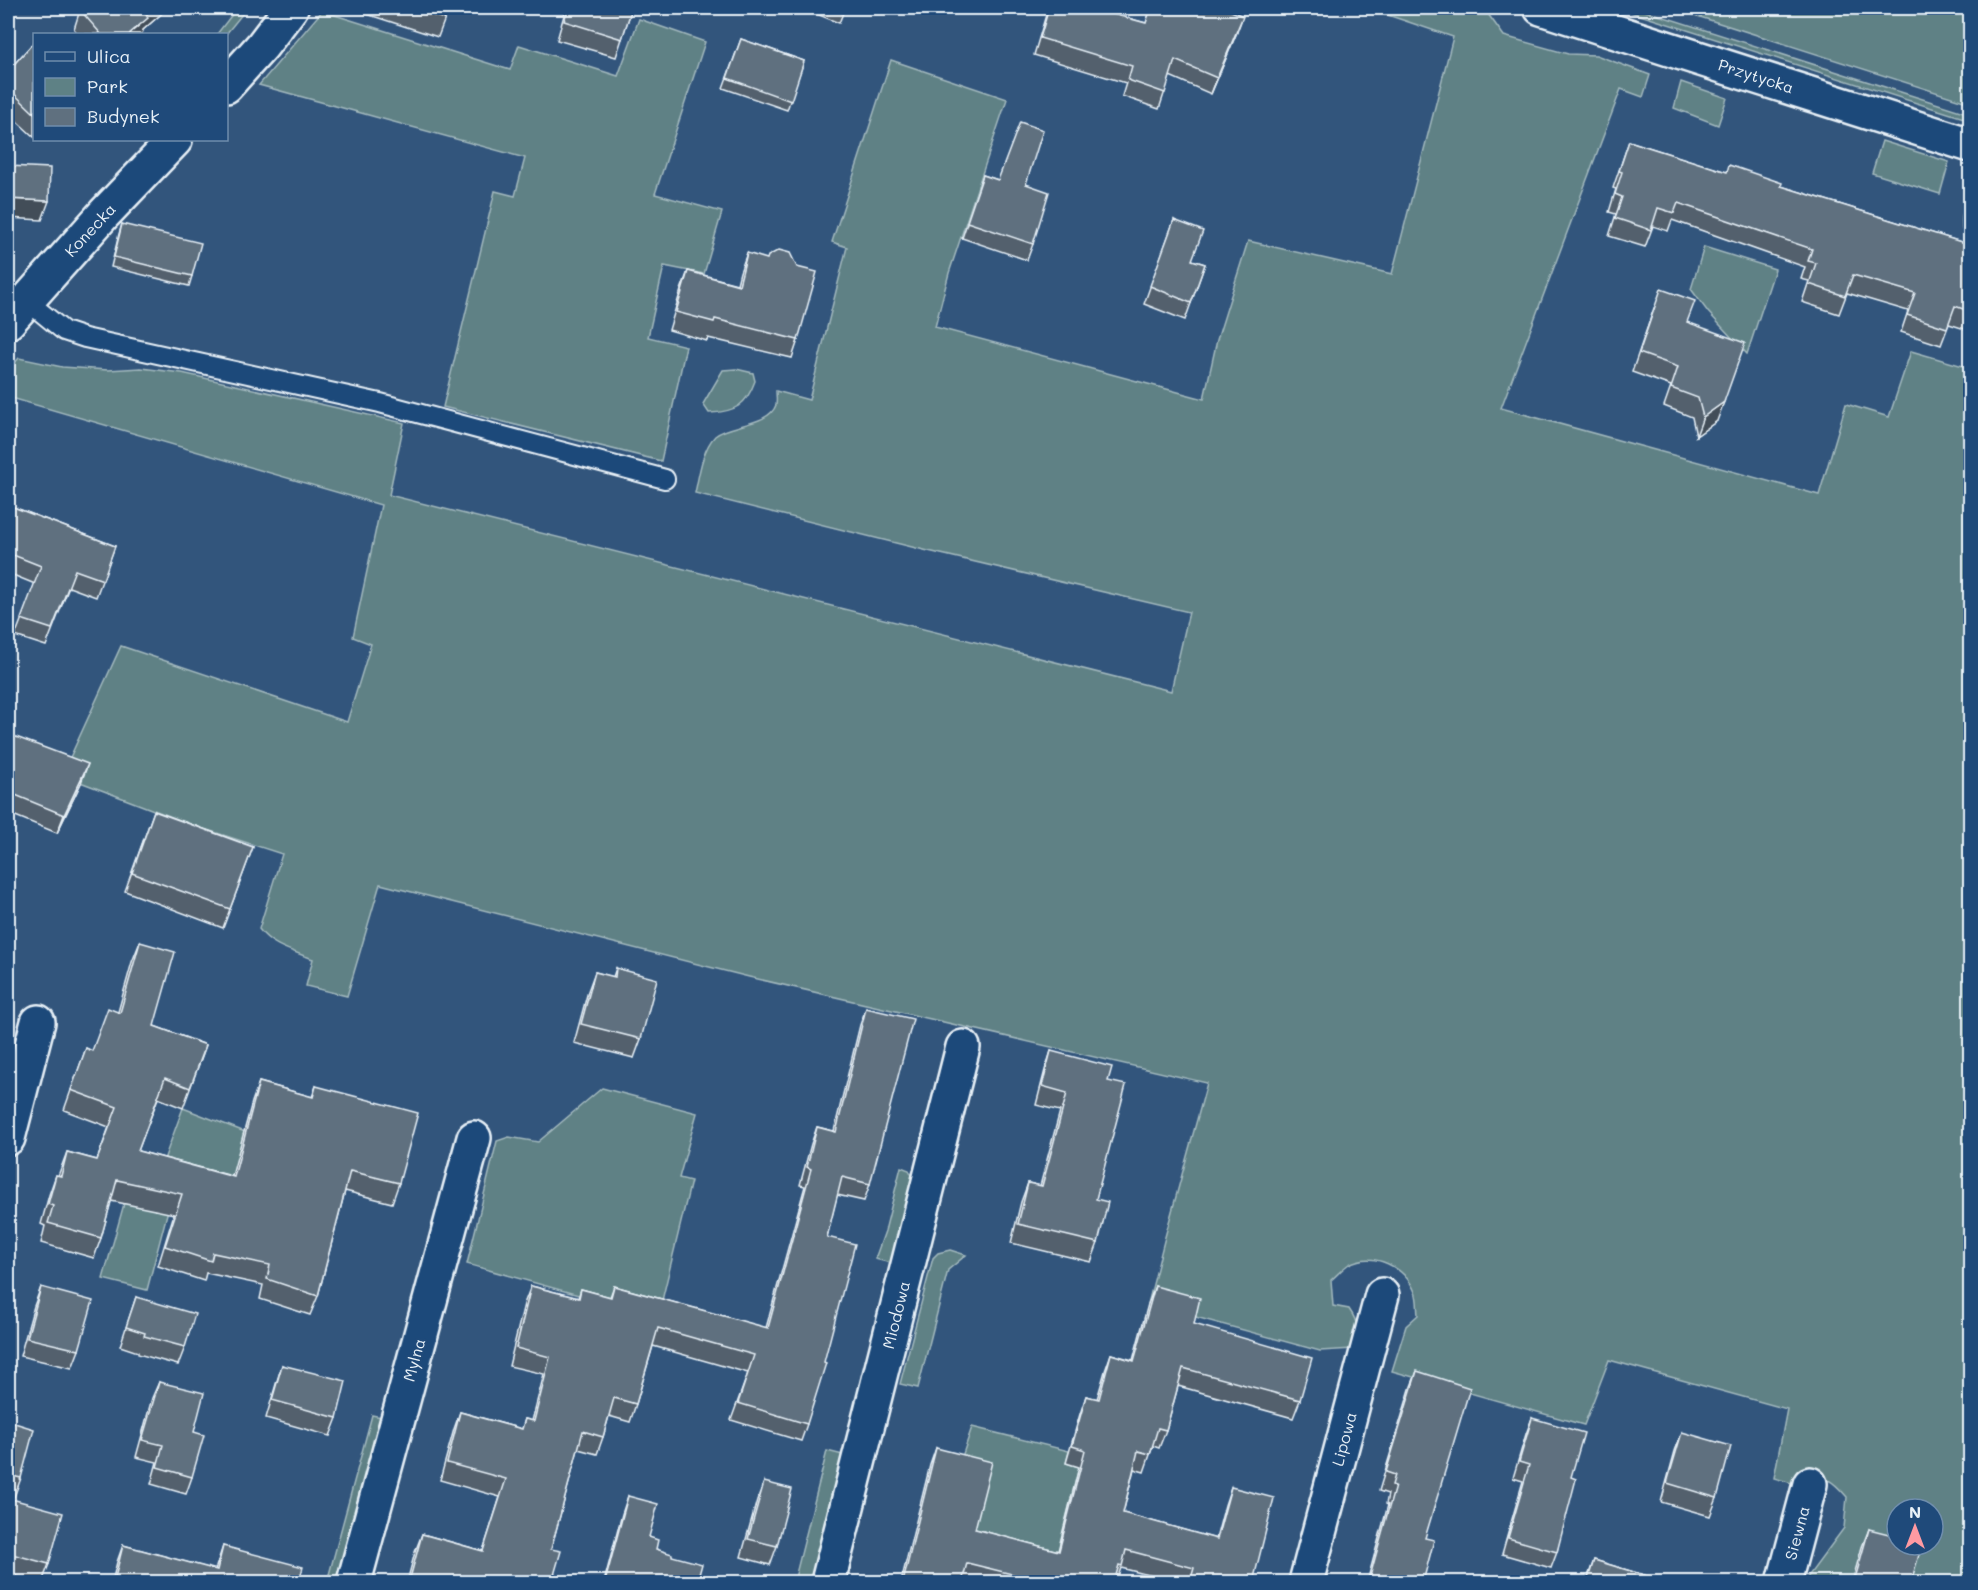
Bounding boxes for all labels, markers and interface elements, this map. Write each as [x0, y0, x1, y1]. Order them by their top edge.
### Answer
legend [33, 33, 228, 141]
text: Ulica [87, 44, 131, 68]
street label: Przytycka [1716, 53, 1797, 98]
text: Park [87, 74, 128, 98]
text: Budynek [87, 104, 160, 128]
street label: Konecka [60, 198, 120, 261]
street label: Miodowa [877, 1279, 914, 1351]
street label: Mylna [398, 1336, 429, 1384]
street label: Lipowa [1326, 1410, 1361, 1468]
north arrow [1885, 1497, 1945, 1557]
text: N [1909, 1501, 1921, 1522]
street label: Siewna [1779, 1504, 1814, 1562]

